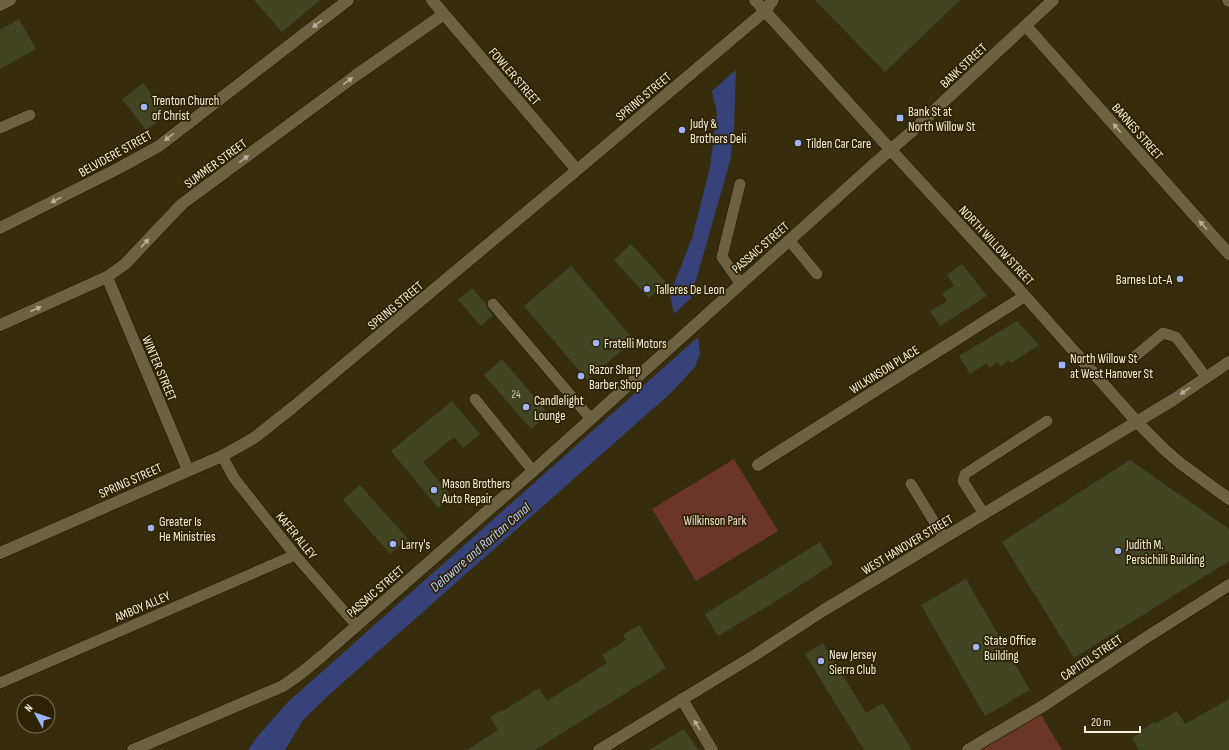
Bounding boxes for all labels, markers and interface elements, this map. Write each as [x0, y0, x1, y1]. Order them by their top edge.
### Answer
one-way arrow [311, 20, 322, 28]
street label: BANK STREET [937, 40, 991, 92]
street label: FOWLER STREET [485, 45, 543, 109]
street label: SPRING STREET [613, 69, 675, 125]
one-way arrow [343, 77, 354, 86]
place label: Trenton Church of Christ [152, 93, 219, 124]
street label: BARNES STREET [1108, 100, 1166, 163]
marker: Trenton Church of Christ [139, 102, 149, 112]
place label: Bank St at North Willow St [908, 104, 975, 135]
marker: Bank St at North Willow St [895, 113, 905, 123]
place label: Judy & Brothers Deli [689, 116, 746, 147]
one-way arrow [1112, 122, 1121, 133]
marker: Judy & Brothers Deli [677, 125, 687, 135]
street label: BELVIDERE STREET [76, 127, 155, 181]
one-way arrow [164, 133, 175, 142]
street label: SUMMER STREET [181, 136, 250, 192]
place label: Tilden Car Care [806, 136, 871, 152]
marker: Tilden Car Care [793, 138, 803, 148]
one-way arrow [239, 155, 249, 163]
one-way arrow [50, 197, 62, 203]
street label: NORTH WILLOW STREET [955, 203, 1037, 289]
street label: PASSAIC STREET [729, 218, 793, 277]
one-way arrow [1199, 220, 1208, 229]
one-way arrow [141, 238, 150, 248]
place label: Barnes Lot-A [1116, 272, 1172, 288]
marker: Barnes Lot-A [1175, 274, 1185, 284]
street label: SPRING STREET [365, 278, 427, 334]
place label: Talleres De Leon [655, 282, 725, 298]
marker: Talleres De Leon [642, 284, 652, 294]
one-way arrow [30, 306, 41, 312]
street label: WINTER STREET [138, 333, 180, 403]
place label: Fratelli Motors [604, 336, 667, 352]
marker: Fratelli Motors [591, 338, 601, 348]
street label: WILKINSON PLACE [847, 342, 922, 398]
place label: North Willow St at West Hanover St [1070, 351, 1153, 382]
marker: North Willow St at West Hanover St [1057, 360, 1067, 370]
place label: Razor Sharp Barber Shop [589, 362, 642, 393]
marker: Razor Sharp Barber Shop [576, 371, 586, 381]
house number: 24 [511, 388, 521, 401]
one-way arrow [1179, 388, 1191, 395]
place label: Candlelight Lounge [534, 393, 584, 424]
marker: Candlelight Lounge [521, 402, 531, 412]
street label: SPRING STREET [96, 460, 165, 502]
place label: Mason Brothers Auto Repair [441, 476, 510, 507]
marker: Mason Brothers Auto Repair [429, 485, 439, 495]
water label: Delaware and Raritan Canal [427, 499, 534, 595]
street label: KAFER ALLEY [272, 509, 320, 563]
street label: WEST HANOVER STREET [859, 511, 956, 578]
park label: Wilkinson Park [684, 513, 747, 529]
place label: Greater Is He Ministries [159, 514, 216, 545]
marker: Greater Is He Ministries [146, 523, 156, 533]
place label: Larry's [401, 537, 430, 553]
place label: Judith M. Persichilli Building [1125, 537, 1205, 568]
marker: Larry's [388, 539, 398, 549]
marker: Judith M. Persichilli Building [1113, 546, 1123, 556]
street label: PASSAIC STREET [344, 562, 408, 621]
street label: AMBOY ALLEY [111, 588, 173, 626]
street label: CAPITOL STREET [1058, 631, 1126, 684]
place label: State Office Building [984, 633, 1036, 664]
marker: State Office Building [971, 642, 981, 652]
place label: New Jersey Sierra Club [829, 647, 876, 678]
marker: New Jersey Sierra Club [816, 656, 826, 666]
north arrow [16, 694, 56, 734]
text: N [22, 701, 36, 714]
scale bar [1085, 708, 1140, 734]
text: 20 m [1091, 715, 1111, 730]
one-way arrow [693, 719, 700, 730]

